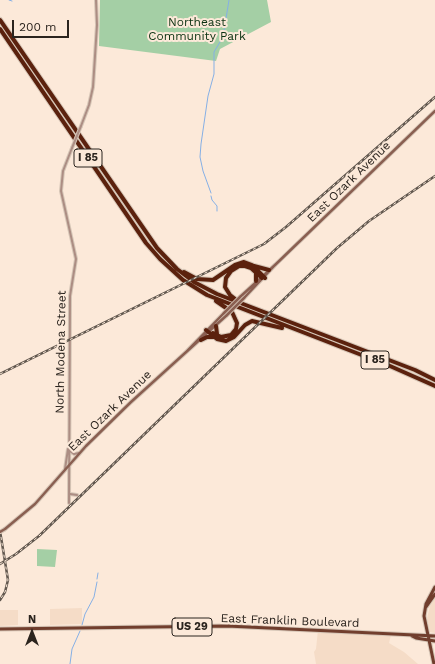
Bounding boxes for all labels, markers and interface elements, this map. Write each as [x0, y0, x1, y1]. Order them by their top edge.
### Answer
scale bar [14, 12, 71, 38]
park label: Northeast Community Park [148, 15, 246, 43]
text: 200 m [19, 20, 56, 34]
street label: East Ozark Avenue [304, 139, 394, 225]
road number: I 85 [74, 149, 102, 167]
street label: North Modena Street [53, 290, 69, 414]
road number: I 85 [361, 351, 389, 369]
street label: East Ozark Avenue [65, 368, 155, 454]
street label: East Franklin Boulevard [220, 611, 360, 631]
north arrow [12, 612, 52, 652]
text: N [28, 613, 36, 626]
road number: US 29 [172, 618, 212, 636]

